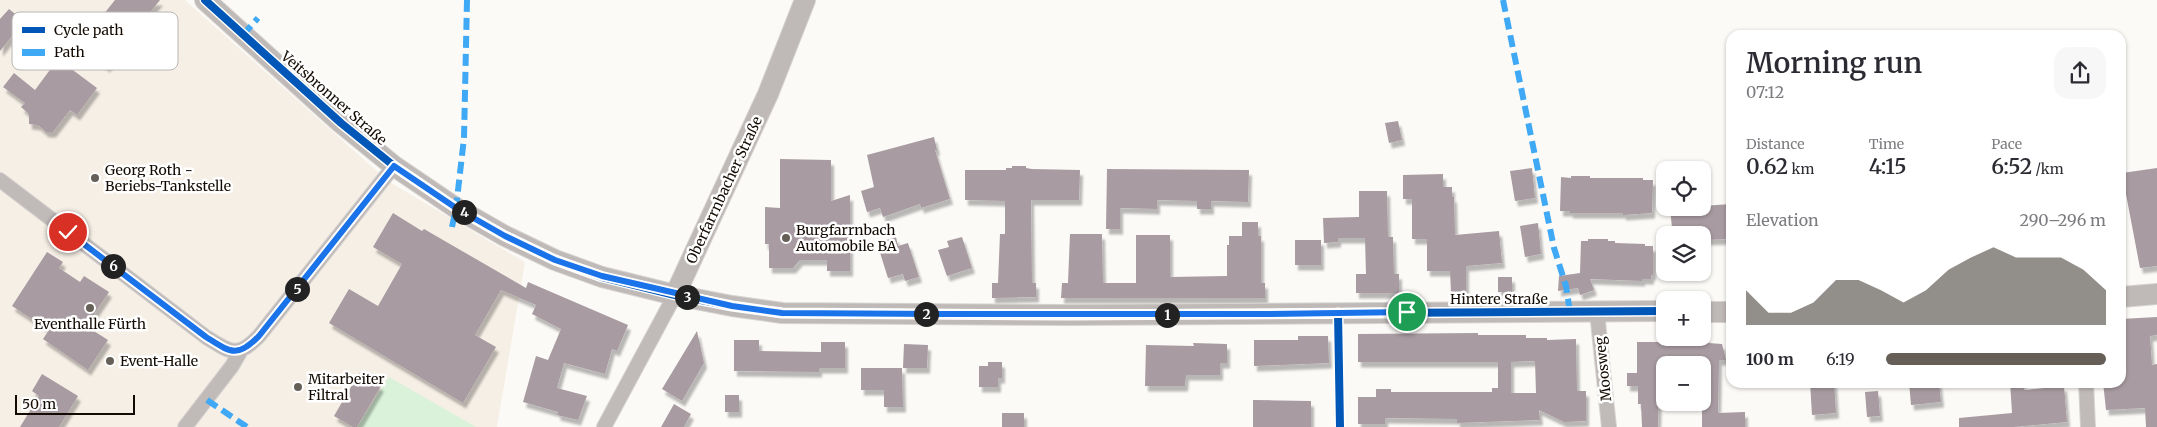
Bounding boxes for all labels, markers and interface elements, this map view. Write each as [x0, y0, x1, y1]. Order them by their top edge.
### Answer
legend [12, 12, 178, 70]
text: Cycle path [54, 21, 124, 39]
text: Path [54, 43, 85, 61]
text: Morning run [1746, 45, 1922, 81]
street label: Veitsbronner Straße [277, 46, 391, 149]
button: share [2054, 47, 2106, 99]
text: 07:12 [1746, 82, 1784, 102]
street label: Oberfarrnbacher Straße [682, 114, 766, 266]
text: Distance [1746, 135, 1805, 153]
text: Time [1869, 135, 1904, 153]
text: Pace [1991, 135, 2022, 153]
text: 0.62 [1746, 153, 1788, 180]
text: 4:15 [1869, 153, 1907, 180]
text: 6:52 [1991, 153, 2032, 180]
text: km [1788, 160, 1814, 178]
text: /km [2032, 160, 2064, 178]
place label: Georg Roth - Beriebs-Tankstelle [105, 161, 231, 195]
map controls [1656, 161, 1711, 411]
button: locate [1656, 161, 1711, 216]
marker: Georg Roth - Beriebs-Tankstelle [89, 172, 101, 184]
pin: 4 [452, 200, 476, 224]
text: 4 [460, 203, 469, 221]
text: Elevation [1746, 210, 1819, 230]
text: 290–296 m [2020, 210, 2106, 230]
pin [47, 211, 89, 253]
icon: check [54, 218, 82, 246]
place label: Burgfarrnbach Automobile BA [795, 221, 897, 255]
button: layers [1656, 226, 1711, 281]
marker: Burgfarrnbach Automobile BA [780, 232, 792, 244]
pin: 6 [100, 254, 126, 278]
text: 6 [109, 257, 118, 275]
pin: 5 [284, 276, 310, 302]
text: 5 [293, 280, 302, 298]
pin: 3 [674, 284, 700, 310]
text: 3 [683, 288, 692, 306]
street label: Hintere Straße [1450, 290, 1548, 308]
pin [1386, 291, 1428, 333]
button: + [1656, 291, 1711, 346]
icon: arrive [1393, 298, 1421, 326]
marker: Eventhalle Fürth [84, 302, 96, 314]
pin: 2 [914, 302, 938, 326]
pin: 1 [1154, 302, 1180, 328]
text: 2 [922, 305, 931, 323]
text: 1 [1164, 306, 1171, 324]
place label: Eventhalle Fürth [34, 315, 146, 333]
street label: Moosweg [1591, 335, 1615, 402]
text: 100 m [1746, 349, 1794, 369]
text: 6:19 [1826, 349, 1855, 369]
place label: Event-Halle [120, 352, 198, 370]
marker: Event-Halle [104, 355, 116, 367]
button: − [1656, 356, 1711, 411]
place label: Mitarbeiter Filtral [308, 370, 385, 404]
marker: Mitarbeiter Filtral [292, 381, 304, 393]
scale bar [15, 392, 135, 415]
text: 50 m [22, 395, 56, 413]

